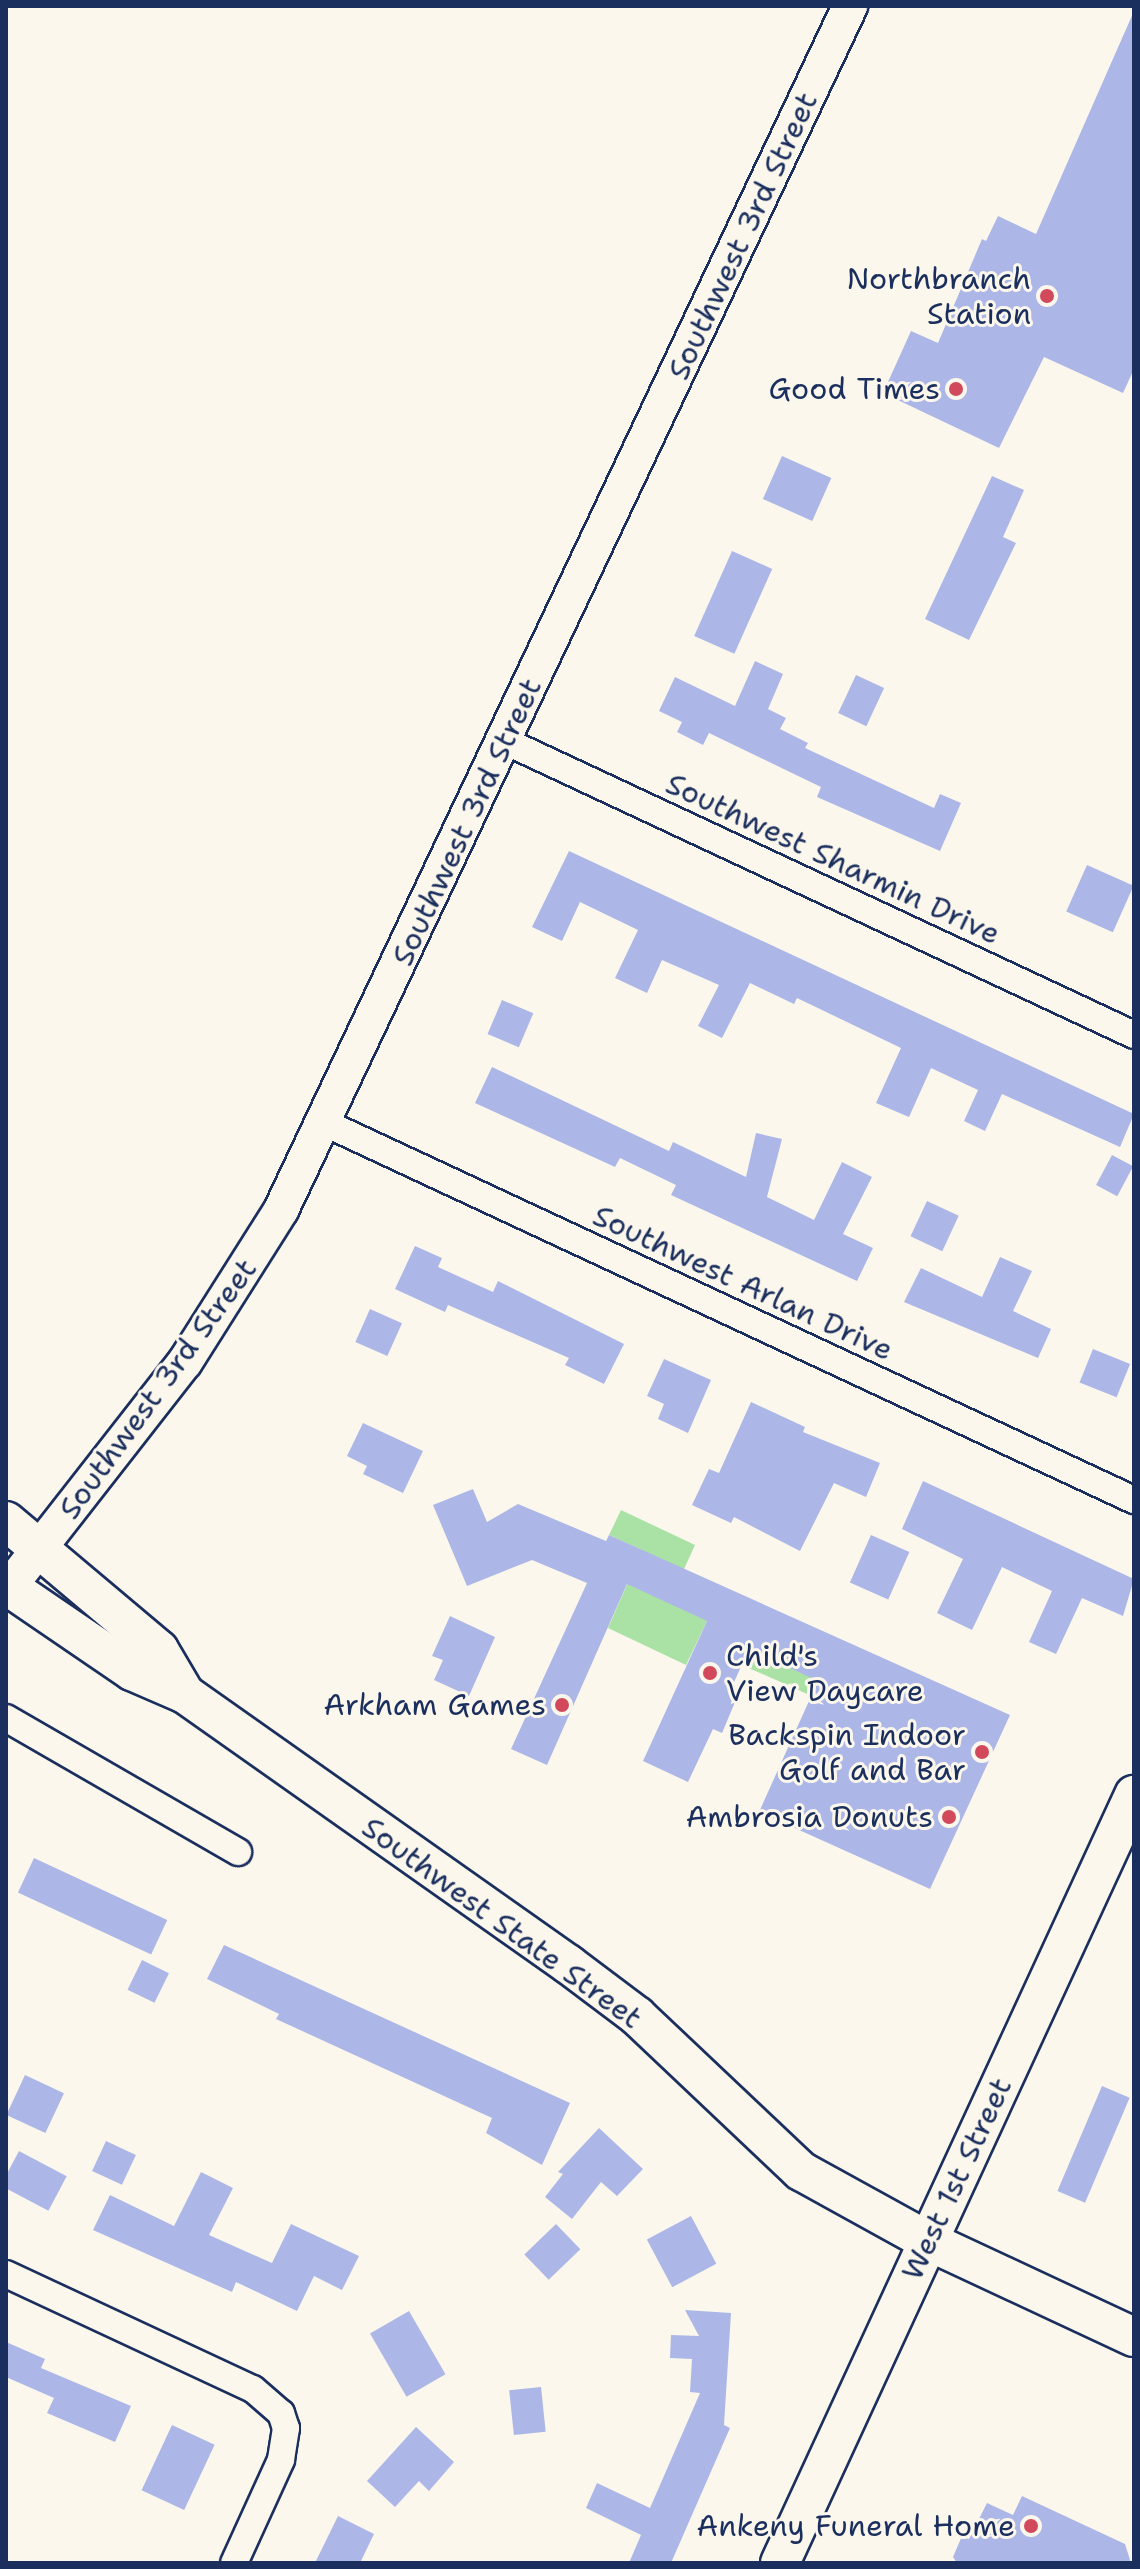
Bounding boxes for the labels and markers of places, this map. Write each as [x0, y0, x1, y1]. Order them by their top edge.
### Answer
place label: Northbranch Station [846, 261, 1031, 332]
marker: Northbranch Station [1038, 287, 1056, 305]
place label: Good Times [768, 371, 940, 407]
marker: Good Times [947, 380, 965, 398]
place label: Child's View Daycare [726, 1638, 924, 1708]
marker: Child's View Daycare [701, 1664, 719, 1682]
place label: Arkham Games [323, 1687, 546, 1723]
marker: Arkham Games [553, 1696, 571, 1714]
place label: Backspin Indoor Golf and Bar [728, 1717, 966, 1788]
marker: Backspin Indoor Golf and Bar [973, 1743, 991, 1761]
place label: Ambrosia Donuts [686, 1799, 933, 1835]
marker: Ambrosia Donuts [940, 1808, 958, 1826]
place label: Ankeny Funeral Home [697, 2508, 1015, 2544]
marker: Ankeny Funeral Home [1022, 2517, 1040, 2535]

